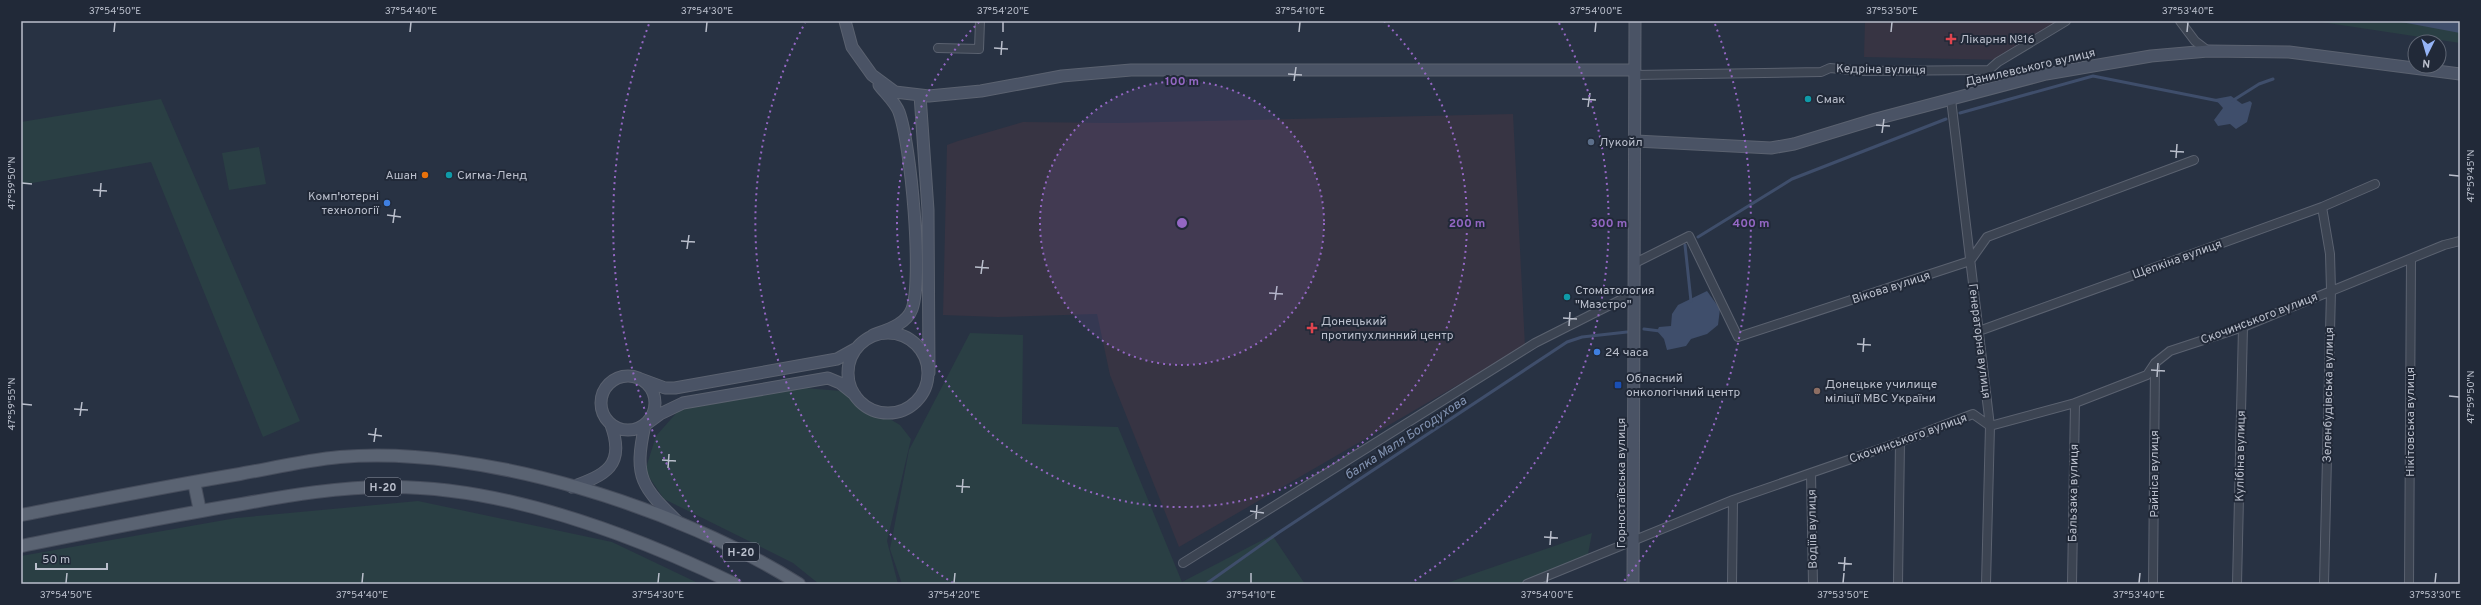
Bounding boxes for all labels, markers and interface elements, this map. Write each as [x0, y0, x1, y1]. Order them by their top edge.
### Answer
text: 37°54'50"E [89, 5, 141, 18]
text: 37°54'40"E [385, 5, 437, 18]
text: 37°54'30"E [681, 5, 733, 18]
text: 37°54'20"E [977, 5, 1029, 18]
text: 37°54'10"E [1275, 5, 1325, 18]
text: 37°54'00"E [1570, 5, 1622, 18]
text: 37°53'50"E [1866, 5, 1918, 18]
text: 37°53'40"E [2162, 5, 2214, 18]
place label: Лікарня №16 [1960, 32, 2035, 48]
marker: Лікарня №16 [1945, 33, 1957, 45]
north arrow [2407, 34, 2447, 74]
street label: Данилевського вулиця [1963, 45, 2097, 91]
text: N [2422, 56, 2431, 70]
street label: Кедріна вулиця [1836, 61, 1926, 79]
text: 100 m [1165, 74, 1199, 90]
place label: Смак [1816, 92, 1845, 108]
marker: Смак [1803, 94, 1813, 104]
place label: Лукойл [1599, 135, 1643, 151]
marker: Лукойл [1586, 137, 1596, 147]
text: 47°59'45"N [2465, 149, 2478, 203]
text: 47°59'50"N [6, 156, 19, 210]
place label: Ашан [386, 168, 417, 184]
place label: Сигма-Ленд [457, 168, 527, 184]
marker: Ашан [420, 170, 430, 180]
marker: Сигма-Ленд [444, 170, 454, 180]
place label: Комп'ютерні технології [308, 189, 380, 219]
marker: Комп'ютерні технології [382, 198, 392, 208]
centre of rings [1175, 216, 1189, 230]
text: 200 m [1449, 216, 1485, 232]
text: 300 m [1591, 216, 1627, 232]
text: 400 m [1732, 216, 1770, 232]
street label: Щепкіна вулиця [2130, 236, 2224, 284]
street label: Вікова вулиця [1850, 268, 1933, 308]
place label: Стоматология "Маэстро" [1575, 283, 1655, 313]
street label: Генераторна вулиця [1964, 283, 1994, 400]
street label: Скочинського вулиця [2198, 289, 2320, 349]
marker: Стоматология "Маэстро" [1562, 292, 1572, 302]
place label: Донецький протипухлинний центр [1321, 314, 1454, 344]
marker: Донецький протипухлинний центр [1306, 322, 1318, 334]
street label: Зеленбудівська вулиця [2320, 327, 2338, 463]
place label: 24 часа [1605, 345, 1648, 361]
marker: 24 часа [1592, 347, 1602, 357]
street label: Нікітовська вулиця [2403, 367, 2419, 477]
text: 47°59'50"N [2465, 370, 2478, 424]
place label: Обласний онкологічний центр [1626, 371, 1741, 401]
text: 47°59'55"N [6, 377, 19, 431]
place label: Донецьке училище міліції МВС України [1825, 377, 1937, 407]
marker: Обласний онкологічний центр [1613, 380, 1623, 390]
marker: Донецьке училище міліції МВС України [1812, 386, 1822, 396]
water label: балка Маля Богодухова [1342, 393, 1470, 484]
street label: Скочинського вулиця [1847, 410, 1969, 468]
street label: Кулібіна вулиця [2232, 410, 2250, 502]
street label: Горностаївська вулиця [1614, 418, 1630, 548]
street label: Райніса вулиця [2147, 430, 2163, 518]
street label: Бальзака вулиця [2065, 444, 2083, 542]
road number: Н-20 [365, 478, 401, 496]
street label: Водіїв вулиця [1804, 489, 1822, 569]
road number: Н-20 [723, 543, 759, 561]
scale bar [36, 545, 107, 571]
text: 50 m [42, 552, 70, 568]
text: 37°54'50"E [40, 589, 92, 602]
text: 37°54'40"E [336, 589, 388, 602]
text: 37°54'30"E [632, 589, 684, 602]
text: 37°54'20"E [928, 589, 980, 602]
text: 37°54'10"E [1226, 589, 1276, 602]
text: 37°54'00"E [1521, 589, 1573, 602]
text: 37°53'50"E [1817, 589, 1869, 602]
text: 37°53'40"E [2113, 589, 2165, 602]
text: 37°53'30"E [2409, 589, 2461, 602]

